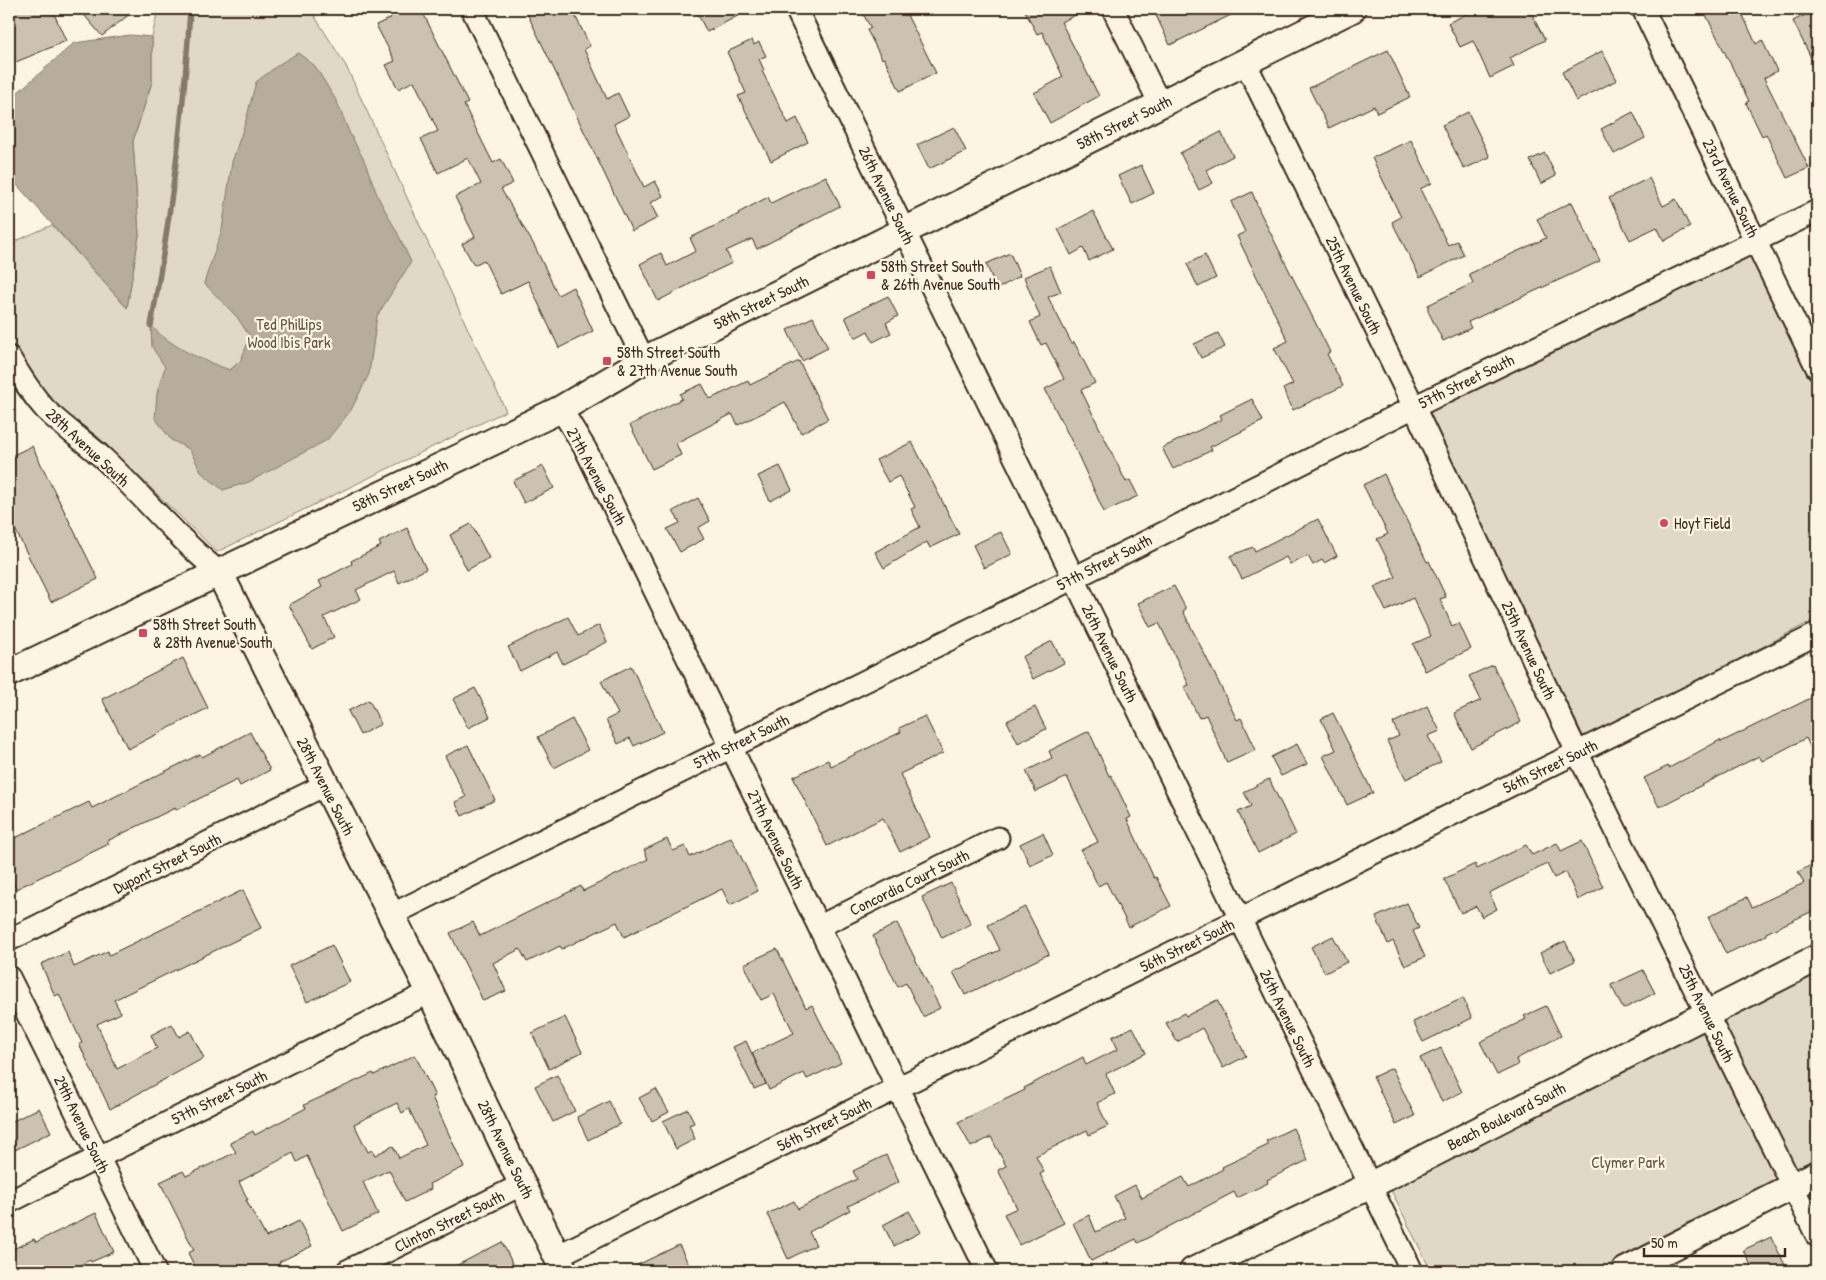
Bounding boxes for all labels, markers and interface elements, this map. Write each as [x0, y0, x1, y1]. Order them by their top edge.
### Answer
street label: 58th Street South [1073, 89, 1175, 154]
street label: 23rd Avenue South [1698, 135, 1765, 241]
street label: 26th Avenue South [854, 142, 920, 248]
street label: 25th Avenue South [1321, 232, 1387, 338]
place label: 58th Street South & 26th Avenue South [881, 255, 1000, 295]
street label: 58th Street South [710, 269, 812, 334]
marker: 58th Street South & 26th Avenue South [865, 269, 877, 281]
park label: Ted Phillips Wood Ibis Park [247, 313, 331, 353]
place label: 58th Street South & 27th Avenue South [617, 341, 737, 381]
street label: 57th Street South [1414, 348, 1518, 414]
marker: 58th Street South & 27th Avenue South [601, 355, 613, 367]
street label: 28th Avenue South [41, 402, 135, 492]
street label: 27th Avenue South [562, 423, 632, 529]
street label: 58th Street South [349, 453, 452, 517]
place label: Hoyt Field [1674, 512, 1730, 534]
marker: Hoyt Field [1658, 517, 1670, 529]
street label: 57th Street South [1053, 528, 1156, 595]
street label: 25th Avenue South [1496, 597, 1562, 703]
street label: 26th Avenue South [1077, 600, 1143, 706]
place label: 58th Street South & 28th Avenue South [153, 613, 272, 653]
marker: 58th Street South & 28th Avenue South [137, 627, 149, 639]
street label: 57th Street South [689, 708, 793, 774]
street label: 28th Avenue South [292, 733, 360, 839]
street label: 56th Street South [1499, 734, 1601, 798]
street label: 27th Avenue South [742, 786, 810, 893]
street label: Dupont Street South [110, 827, 225, 899]
street label: Concordia Court South [846, 843, 973, 920]
street label: 56th Street South [1136, 913, 1238, 977]
street label: 25th Avenue South [1674, 960, 1740, 1066]
street label: 26th Avenue South [1255, 965, 1321, 1071]
street label: 57th Street South [167, 1064, 271, 1130]
street label: 29th Avenue South [49, 1072, 115, 1177]
street label: Beach Boulevard South [1443, 1077, 1569, 1155]
street label: 56th Street South [773, 1092, 875, 1156]
street label: 28th Avenue South [473, 1096, 539, 1202]
park label: Clymer Park [1591, 1151, 1665, 1173]
street label: Clinton Street South [390, 1185, 508, 1257]
scale bar [1644, 1225, 1785, 1257]
text: 50 m [1651, 1232, 1678, 1253]

